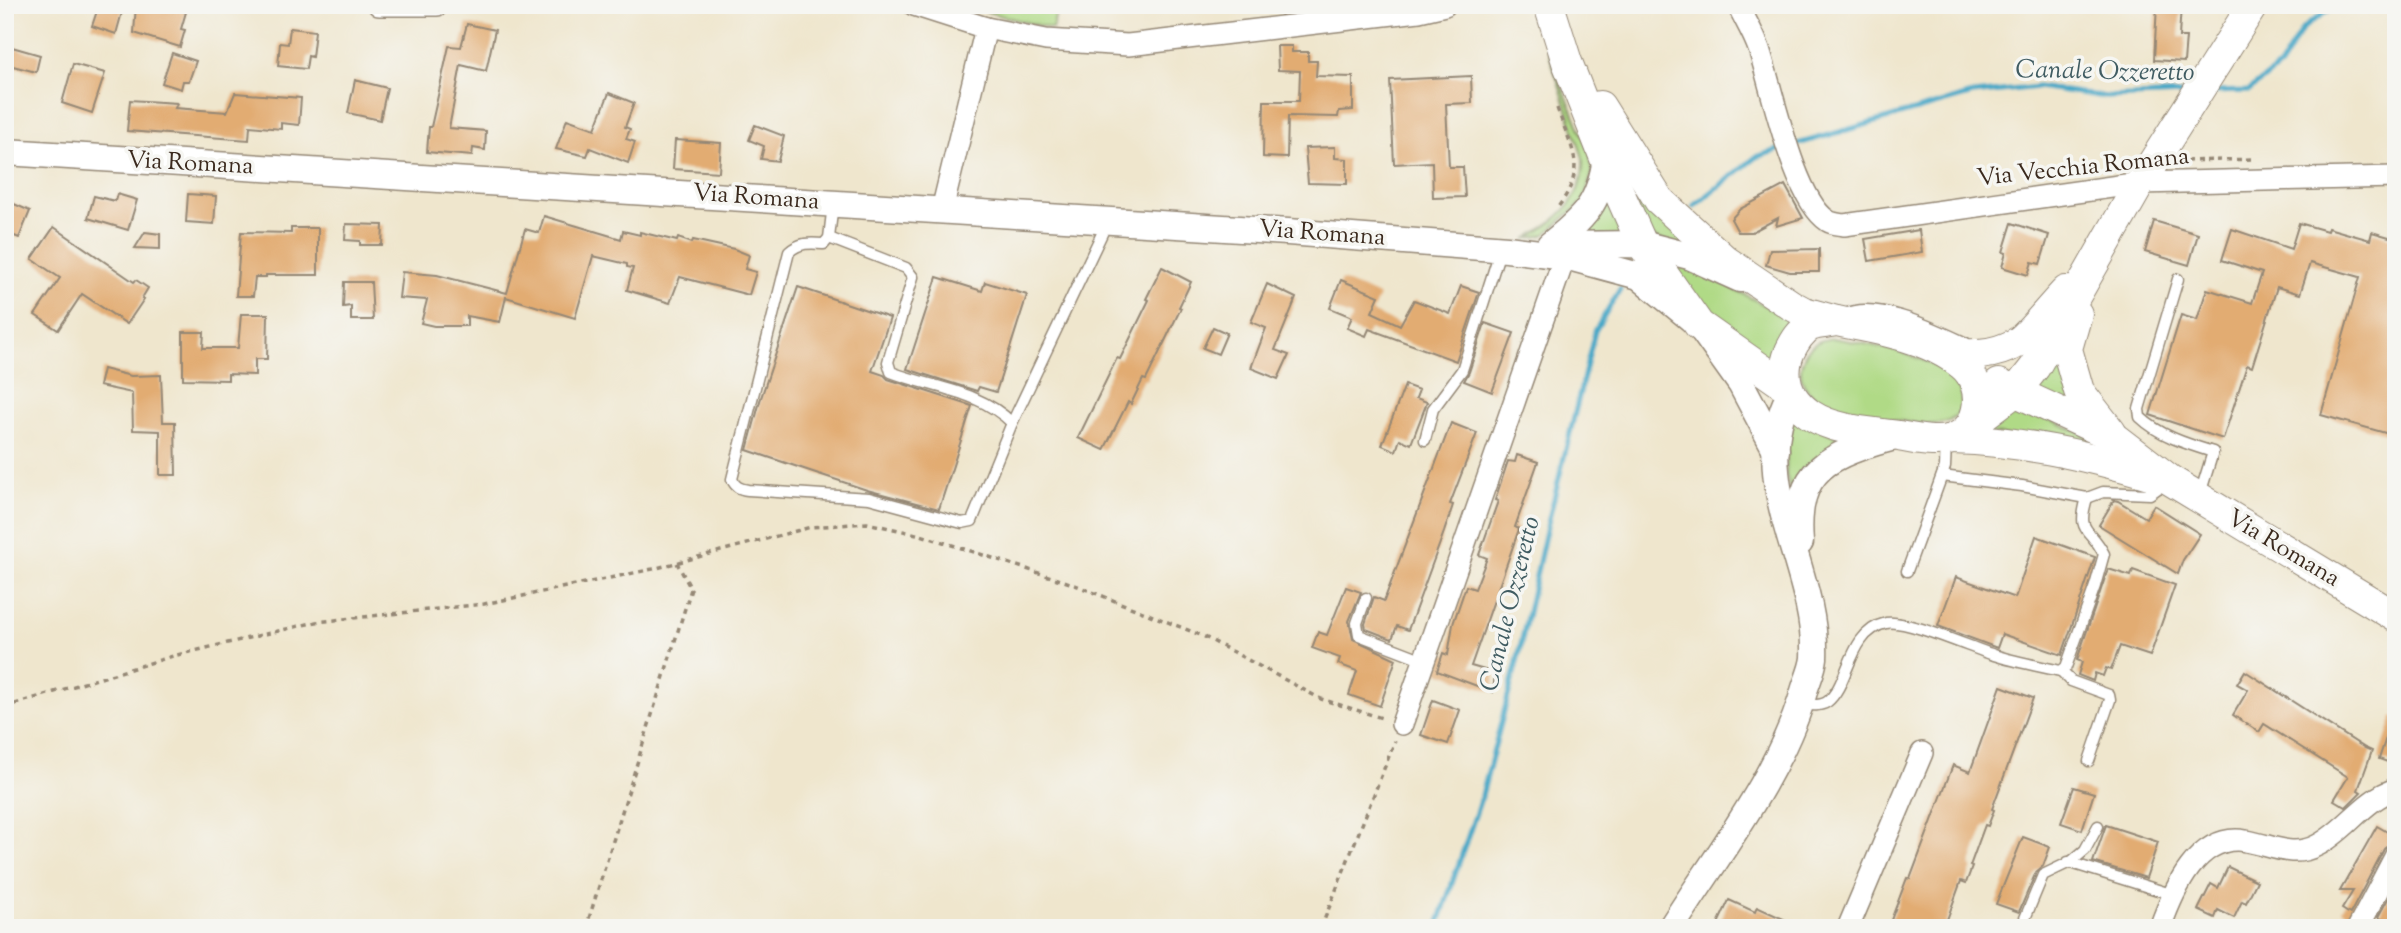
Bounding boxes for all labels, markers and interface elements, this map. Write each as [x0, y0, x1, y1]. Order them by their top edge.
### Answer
water label: Canale Ozzeretto [2015, 52, 2195, 92]
street label: Via Vecchia Romana [1975, 140, 2191, 196]
street label: Via Romana [126, 144, 254, 184]
street label: Via Romana [692, 177, 820, 219]
street label: Via Romana [1258, 213, 1386, 255]
street label: Via Romana [2220, 502, 2346, 596]
water label: Canale Ozzeretto [1471, 513, 1551, 695]

